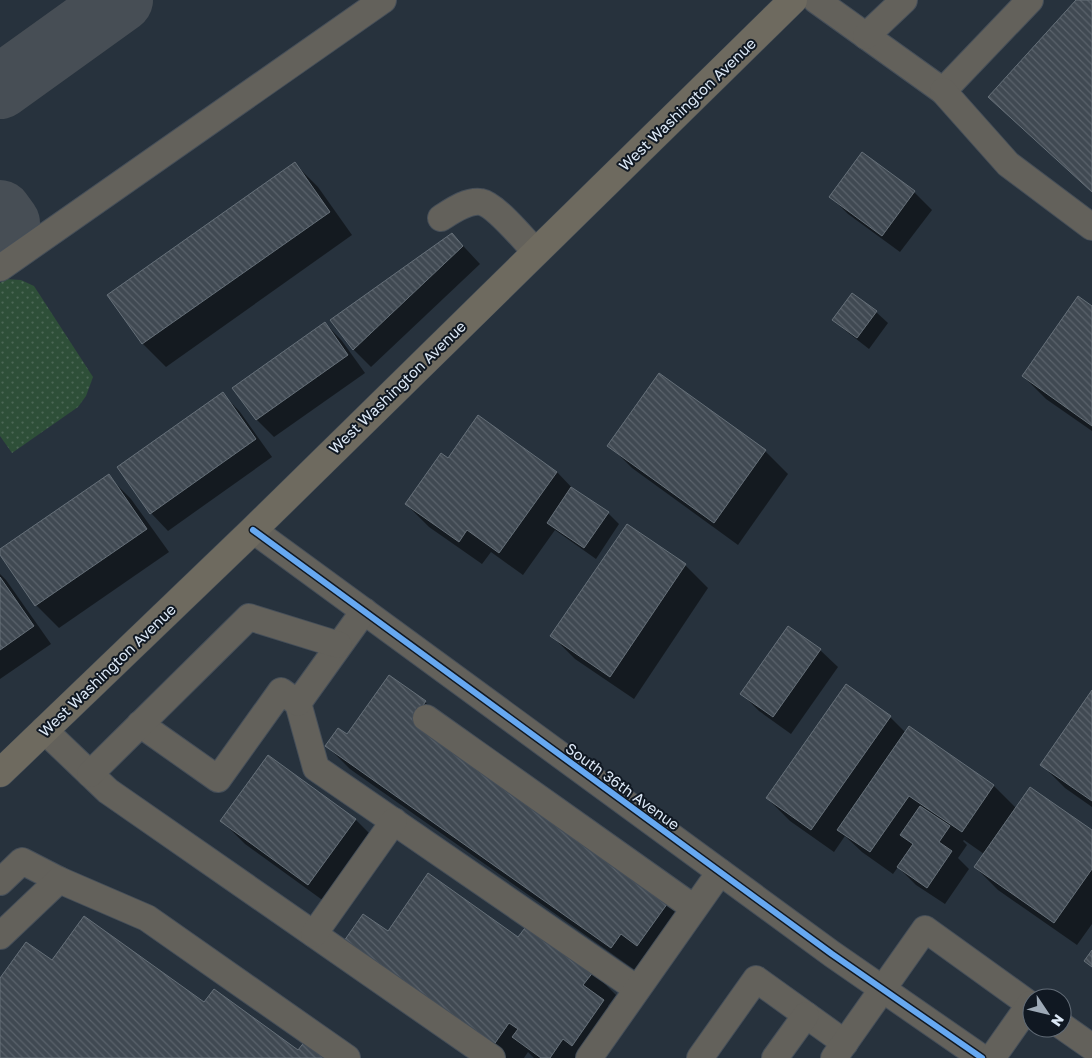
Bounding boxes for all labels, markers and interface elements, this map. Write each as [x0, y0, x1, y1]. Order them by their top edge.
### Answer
street label: West Washington Avenue [615, 34, 759, 174]
street label: West Washington Avenue [325, 317, 469, 457]
street label: West Washington Avenue [35, 600, 179, 740]
street label: South 36th Avenue [563, 739, 684, 834]
north arrow [1022, 988, 1072, 1038]
text: N [1048, 1012, 1068, 1030]

